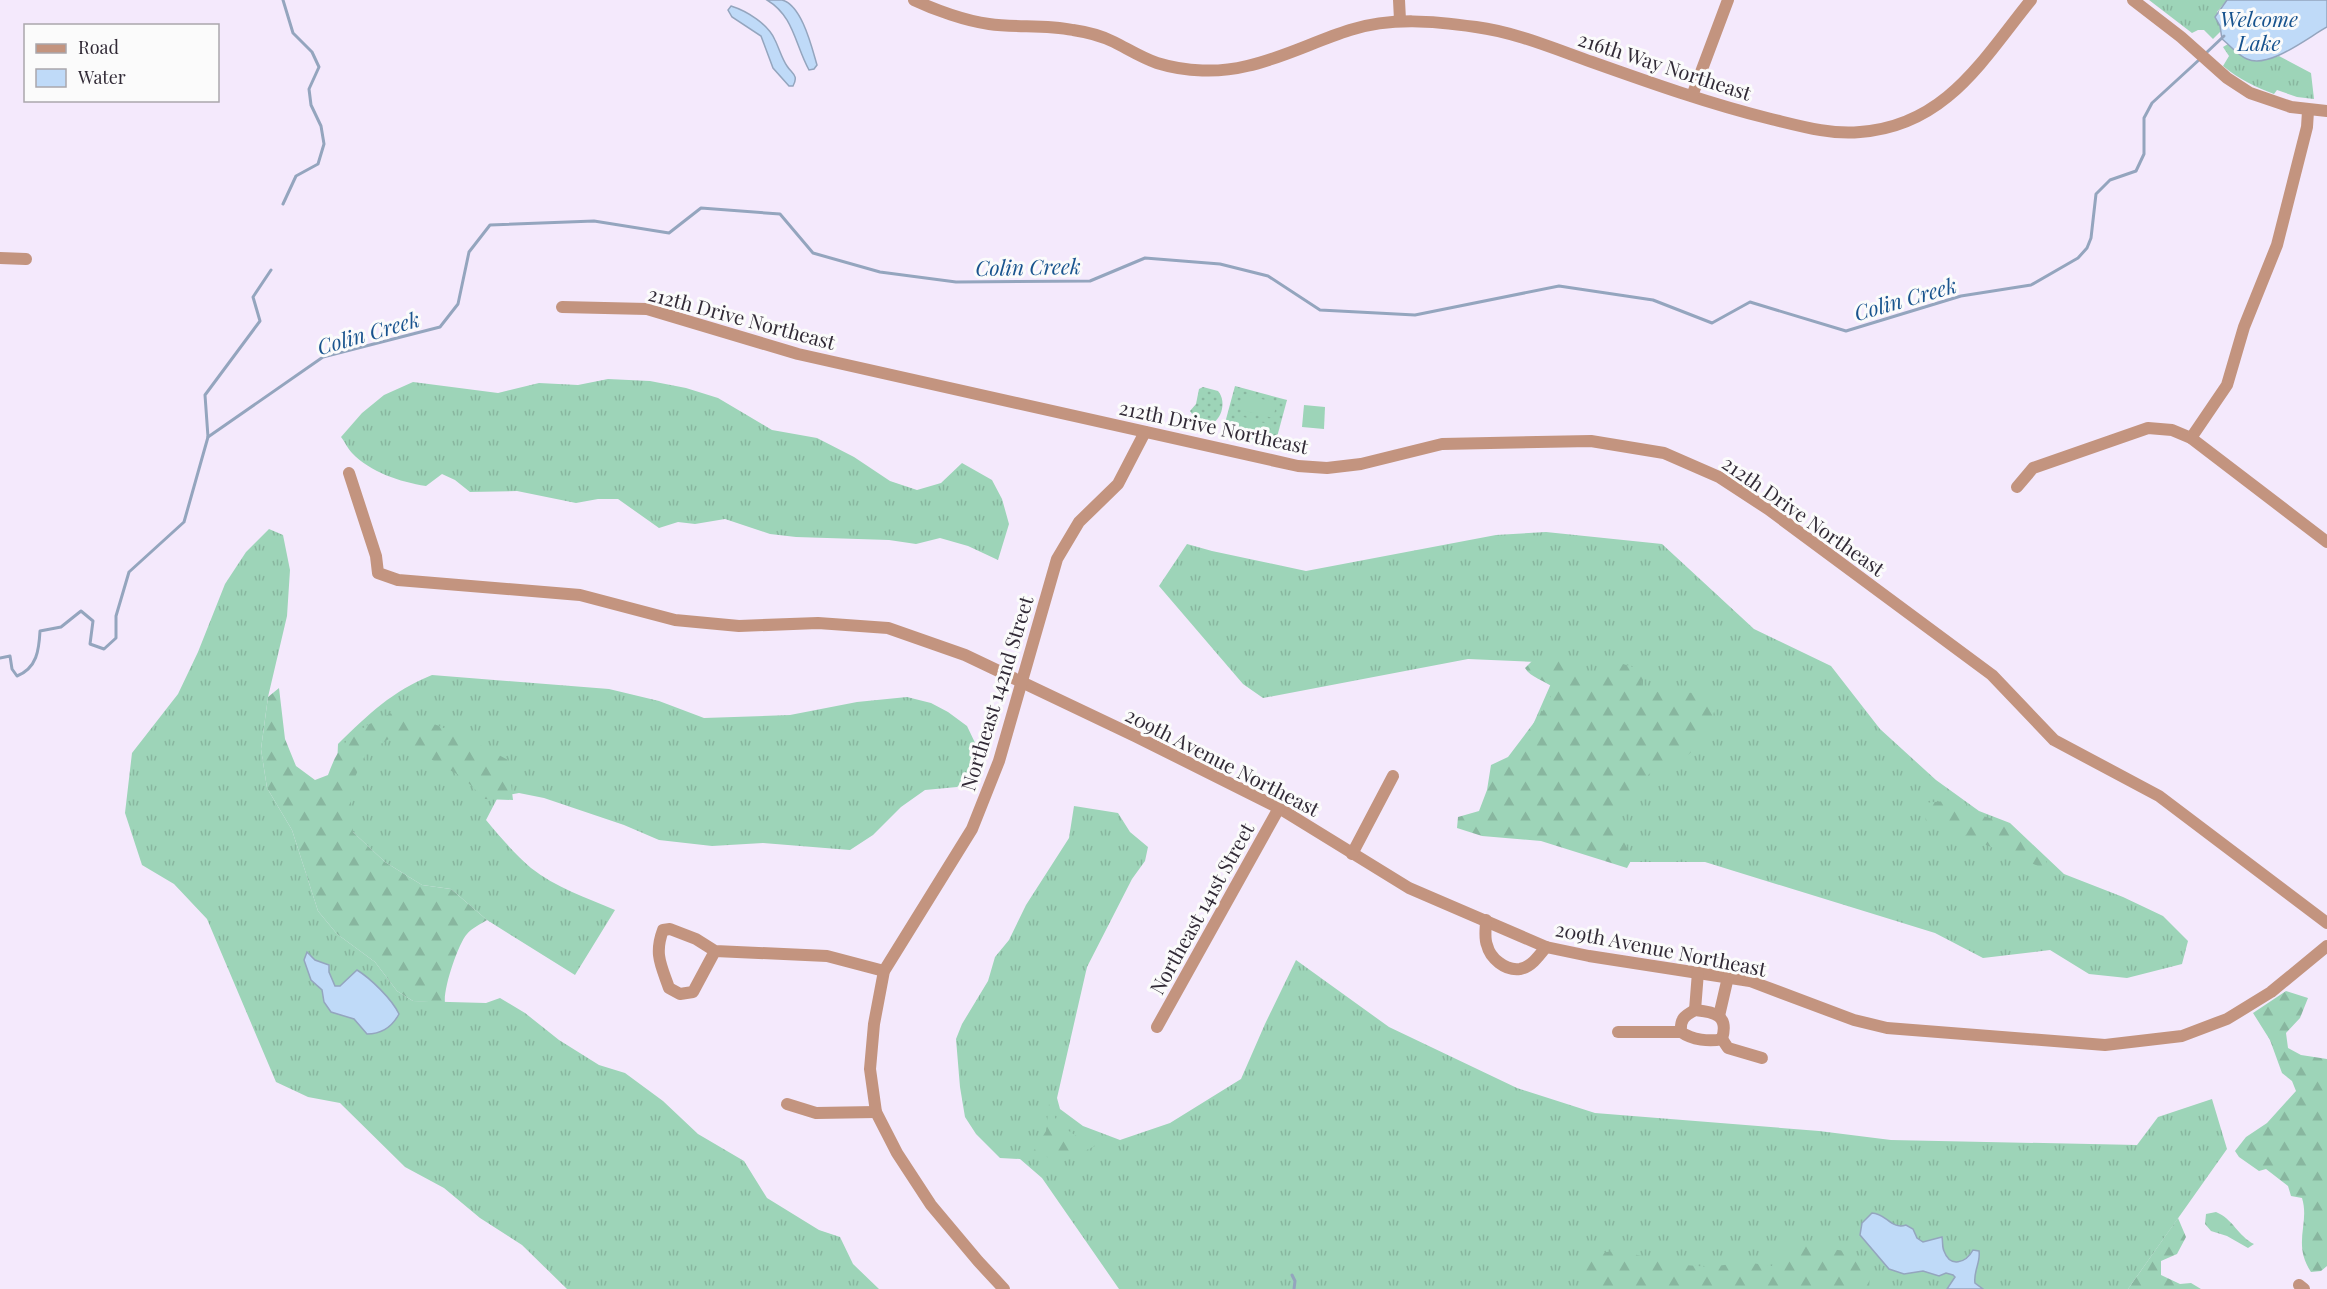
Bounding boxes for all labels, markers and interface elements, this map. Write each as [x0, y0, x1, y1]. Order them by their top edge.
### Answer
water label: Welcome Lake [2220, 4, 2298, 56]
legend [24, 24, 219, 102]
street label: 216th Way Northeast [1575, 24, 1756, 106]
text: Road [78, 35, 119, 59]
text: Water [77, 65, 126, 89]
water label: Colin Creek [975, 251, 1081, 281]
water label: Colin Creek [1850, 270, 1960, 326]
street label: 212th Drive Northeast [645, 279, 840, 355]
water label: Colin Creek [313, 304, 423, 360]
street label: 212th Drive Northeast [1117, 393, 1312, 459]
street label: 212th Drive Northeast [1717, 449, 1891, 582]
street label: Northeast 142nd Street [954, 591, 1039, 794]
street label: 209th Avenue Northeast [1121, 700, 1325, 822]
street label: Northeast 141st Street [1143, 817, 1260, 999]
street label: 209th Avenue Northeast [1553, 914, 1770, 982]

